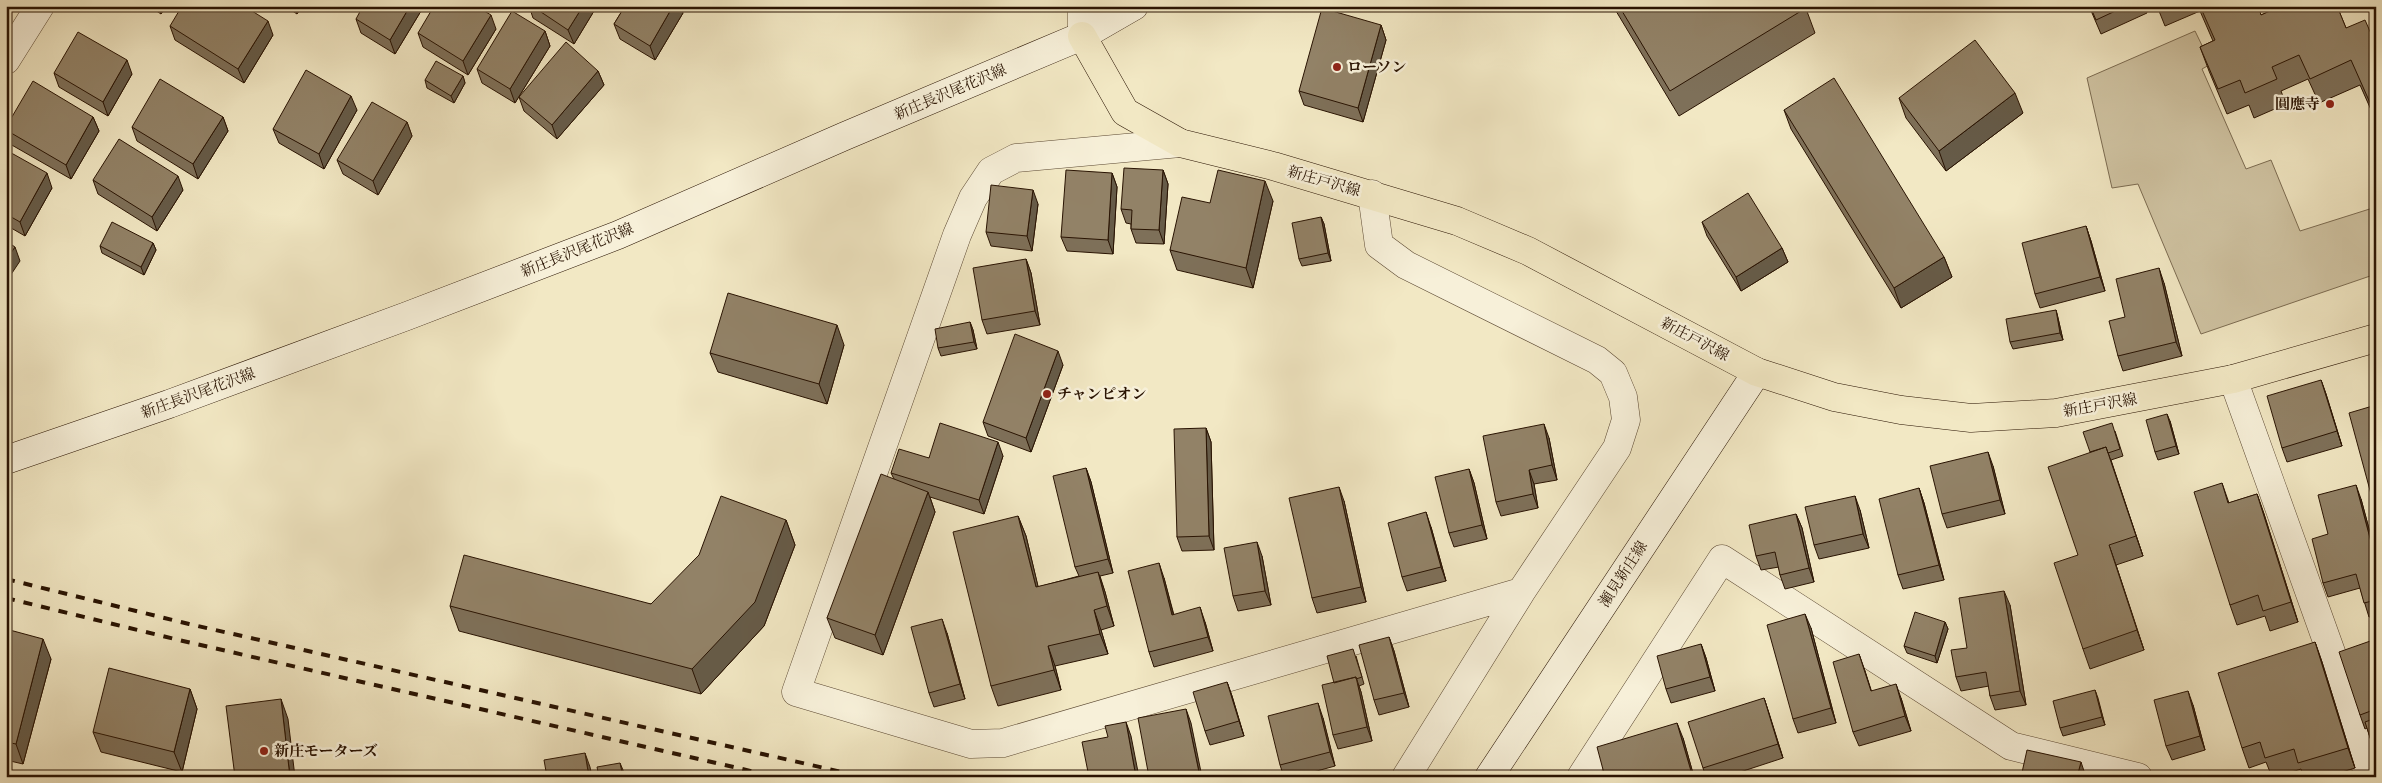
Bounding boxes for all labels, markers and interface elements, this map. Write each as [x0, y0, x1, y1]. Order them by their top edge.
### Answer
place label: ローソン [1347, 58, 1406, 76]
street label: 新庄長沢尾花沢線 [891, 60, 1009, 124]
marker: ローソン [1331, 61, 1343, 73]
place label: 圓應寺 [2275, 95, 2320, 113]
marker: 圓應寺 [2324, 98, 2336, 110]
street label: 新庄戸沢線 [1285, 162, 1363, 200]
street label: 新庄長沢尾花沢線 [518, 219, 636, 281]
street label: 新庄戸沢線 [1658, 313, 1732, 365]
street label: 新庄長沢尾花沢線 [139, 364, 257, 422]
place label: チャンピオン [1057, 385, 1147, 403]
marker: チャンピオン [1041, 388, 1053, 400]
street label: 新庄戸沢線 [2061, 390, 2139, 420]
street label: 瀬見新庄線 [1595, 538, 1651, 610]
place label: 新庄モーターズ [274, 742, 378, 760]
marker: 新庄モーターズ [258, 745, 270, 757]

